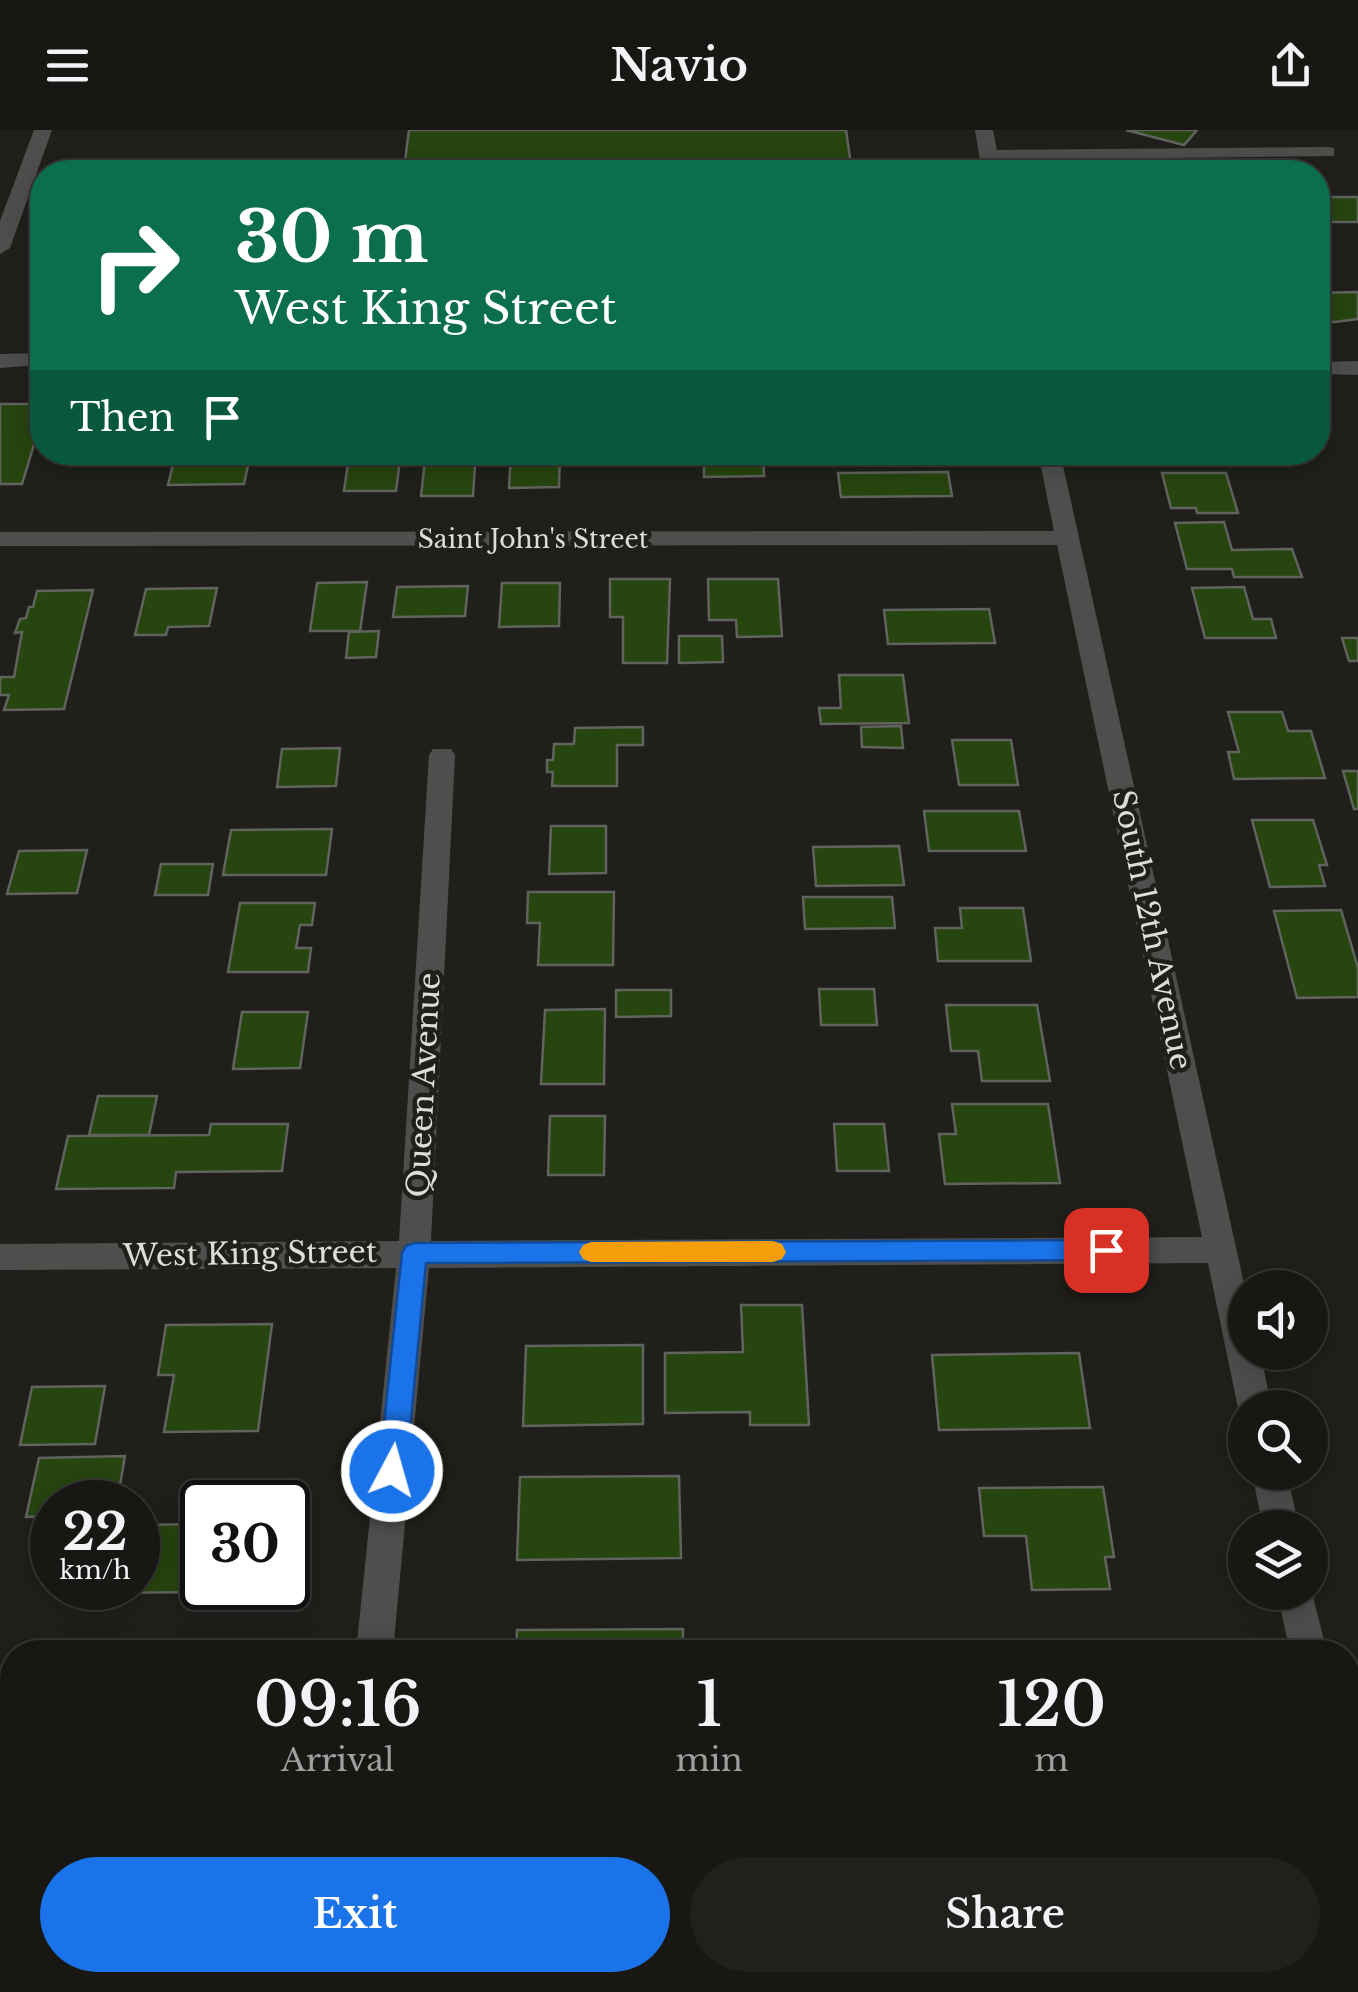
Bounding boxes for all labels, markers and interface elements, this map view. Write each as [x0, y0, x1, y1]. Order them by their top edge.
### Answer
text: Navio [610, 37, 748, 93]
icon: menu [40, 38, 95, 93]
icon: share [1263, 38, 1318, 93]
text: 30 m [235, 194, 428, 281]
icon: right [70, 200, 200, 330]
text: West King Street [235, 280, 617, 336]
icon: arrive [195, 390, 250, 445]
text: Then [70, 394, 175, 441]
street label: Saint John's Street [418, 524, 649, 555]
street label: South 12th Avenue [1105, 787, 1200, 1073]
street label: Queen Avenue [399, 972, 448, 1198]
pin [1064, 1208, 1149, 1293]
icon: arrive [1079, 1223, 1134, 1278]
street label: West King Street [121, 1233, 378, 1274]
map controls [1228, 1270, 1328, 1610]
button: sound [1228, 1270, 1328, 1370]
button: search [1228, 1390, 1328, 1490]
position arrow [340, 1419, 444, 1523]
speed limit sign: 30 [180, 1480, 310, 1610]
text: 22 [62, 1501, 128, 1564]
button: layers [1228, 1510, 1328, 1610]
text: km/h [60, 1555, 130, 1586]
text: 09:16 [254, 1668, 422, 1742]
text: 1 [696, 1668, 722, 1742]
text: 120 [997, 1668, 1106, 1742]
text: Arrival [281, 1740, 394, 1780]
text: min [676, 1740, 743, 1780]
text: m [1034, 1740, 1069, 1780]
button: Exit [40, 1857, 670, 1972]
button: Share [690, 1857, 1320, 1972]

